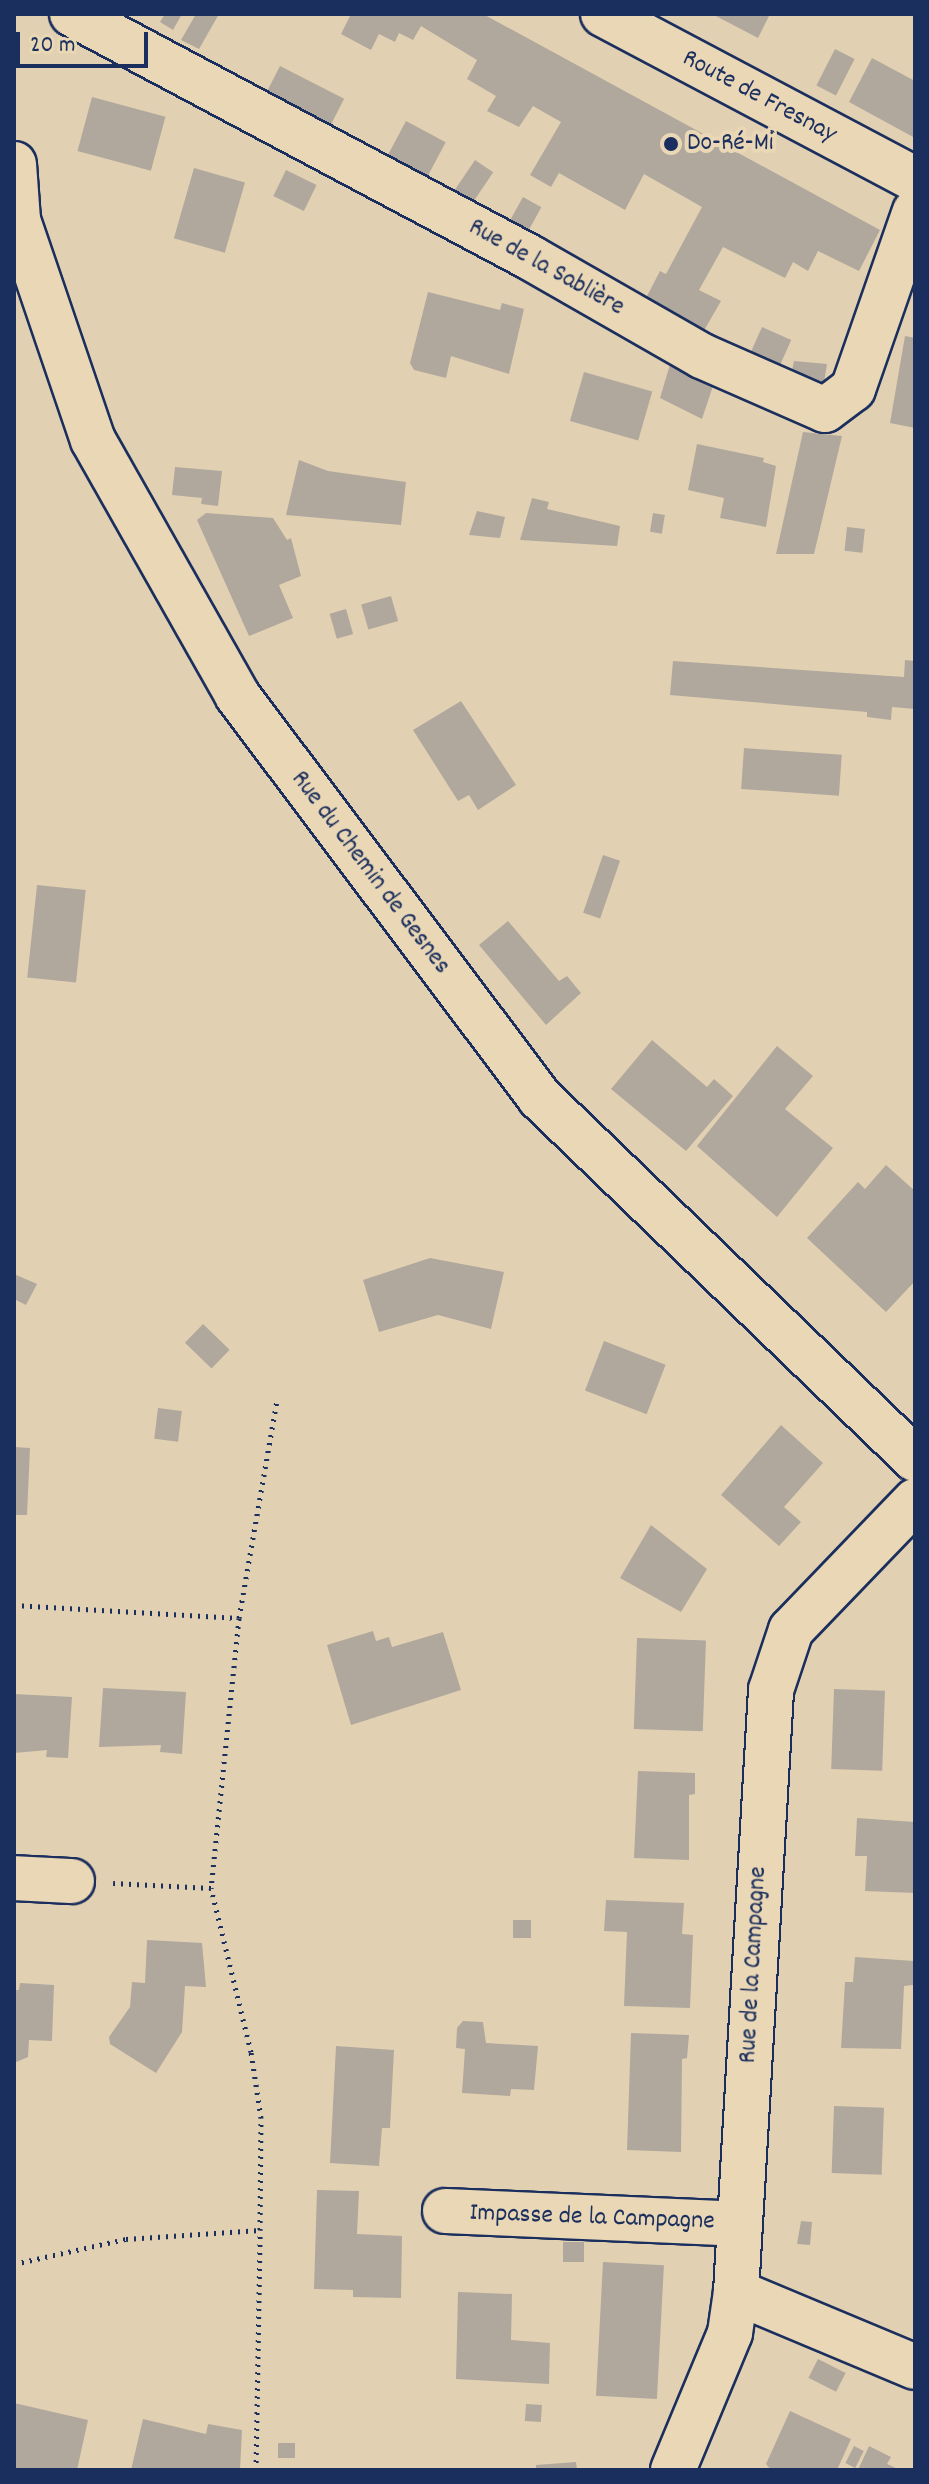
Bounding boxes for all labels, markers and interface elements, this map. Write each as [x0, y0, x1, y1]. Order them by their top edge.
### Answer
scale bar [20, 16, 152, 66]
text: 20 m [30, 29, 76, 63]
street label: Route de Fresnay [676, 43, 842, 151]
place label: Do-Ré-Mi [687, 128, 774, 160]
marker: Do-Ré-Mi [662, 135, 680, 153]
street label: Rue de la Sablière [463, 212, 629, 324]
street label: Rue du Chemin de Gesnes [283, 765, 457, 981]
street label: Rue de la Campagne [733, 1866, 775, 2064]
street label: Impasse de la Campagne [469, 2198, 715, 2238]

